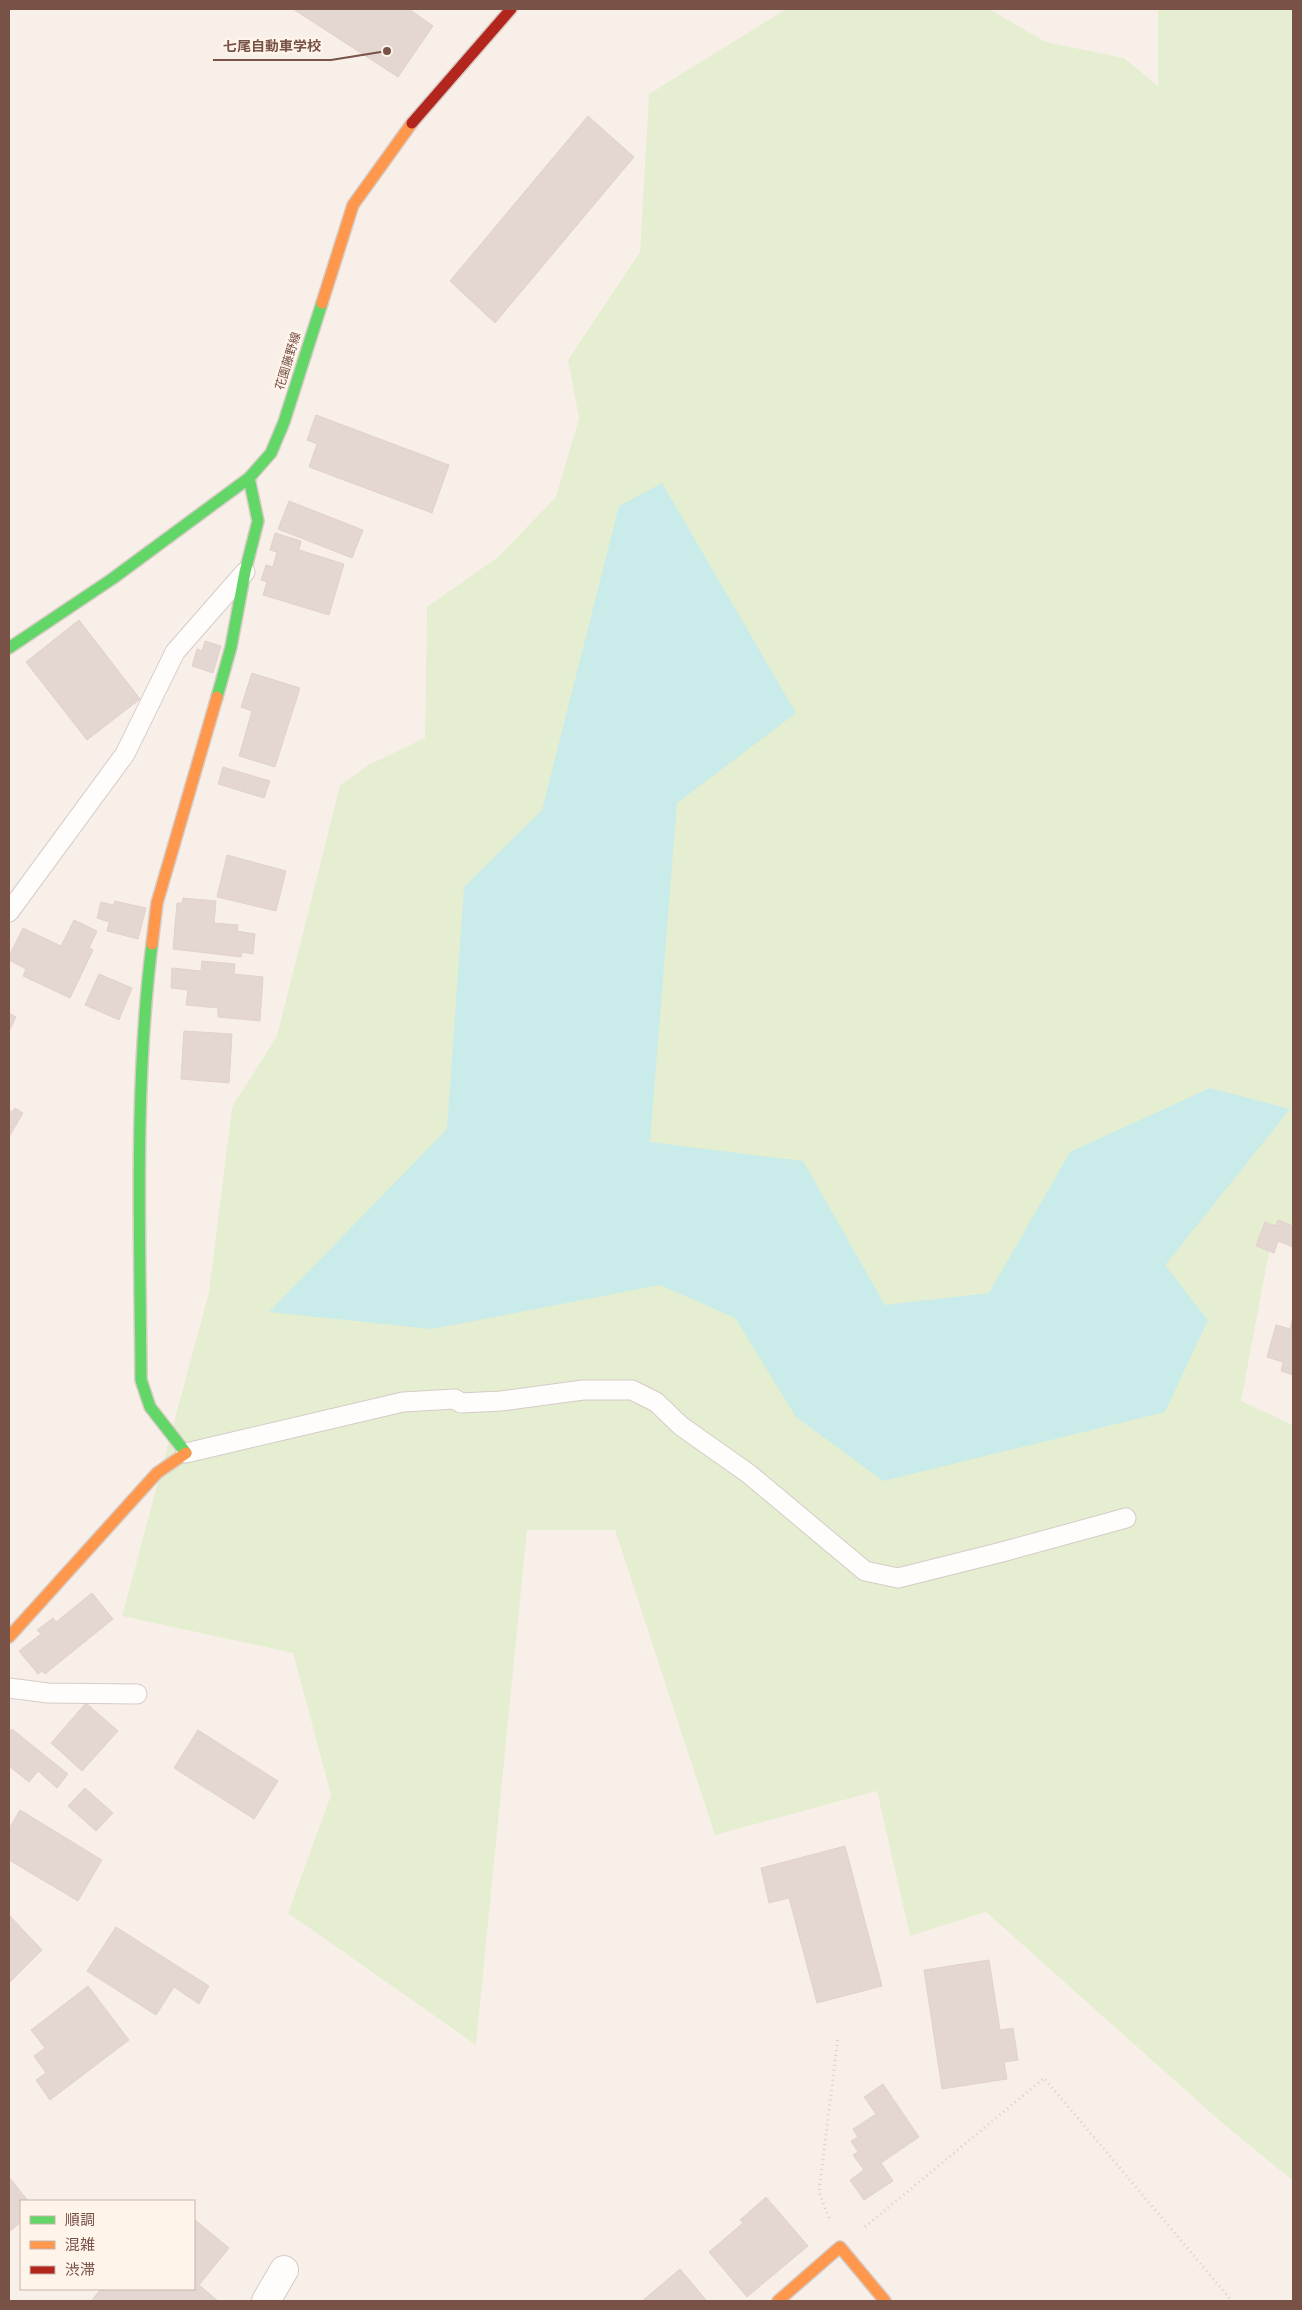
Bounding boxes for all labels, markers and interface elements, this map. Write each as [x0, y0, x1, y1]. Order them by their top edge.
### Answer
callout: 七尾自動車学校 [213, 31, 331, 60]
text: 七尾自動車学校 [223, 38, 321, 54]
street label: 花園藤野線 [273, 330, 303, 392]
legend [20, 2200, 195, 2290]
text: 順調 [65, 2211, 95, 2228]
text: 混雑 [65, 2236, 95, 2253]
text: 渋滞 [65, 2261, 95, 2278]

